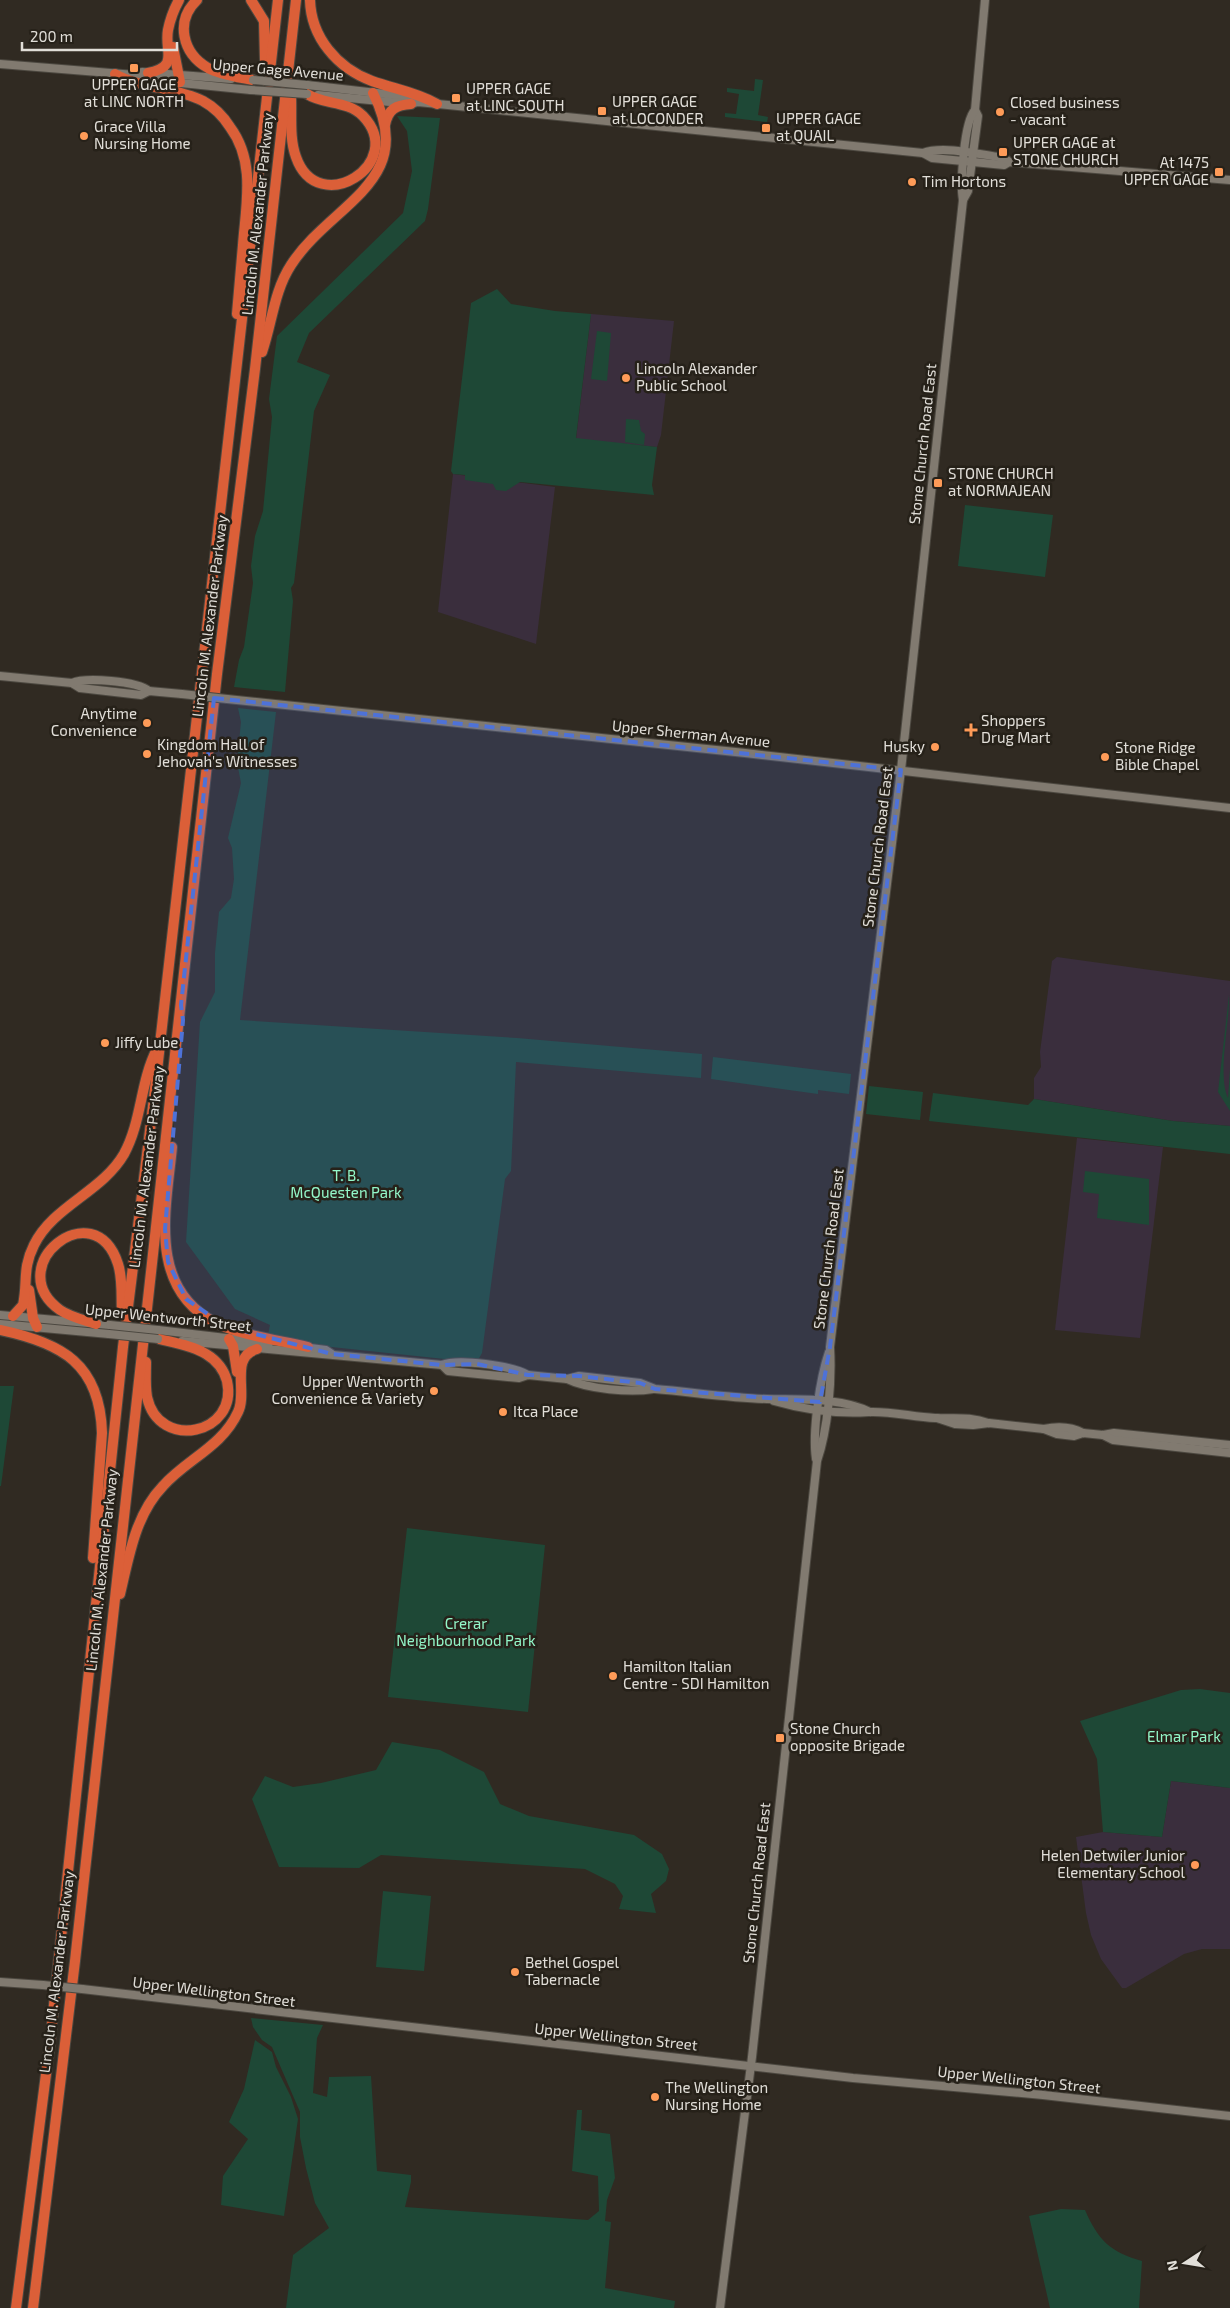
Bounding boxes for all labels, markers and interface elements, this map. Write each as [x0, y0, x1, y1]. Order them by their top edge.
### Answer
scale bar [22, 20, 178, 52]
text: 200 m [30, 27, 73, 45]
street label: Upper Gage Avenue [212, 54, 345, 84]
marker: UPPER GAGE at LINC NORTH [128, 62, 140, 74]
place label: UPPER GAGE at LINC NORTH [84, 75, 184, 110]
place label: UPPER GAGE at LINC SOUTH [466, 79, 565, 114]
marker: UPPER GAGE at LINC SOUTH [450, 92, 462, 104]
place label: UPPER GAGE at LOCONDER [612, 92, 703, 127]
place label: Closed business - vacant [1010, 93, 1120, 128]
marker: UPPER GAGE at LOCONDER [596, 105, 608, 117]
marker: Closed business - vacant [994, 106, 1006, 118]
place label: UPPER GAGE at QUAIL [776, 109, 861, 145]
street label: Lincoln M. Alexander Parkway [237, 112, 277, 316]
place label: Grace Villa Nursing Home [94, 117, 191, 152]
marker: UPPER GAGE at QUAIL [760, 122, 772, 134]
marker: Grace Villa Nursing Home [78, 130, 90, 142]
place label: UPPER GAGE at STONE CHURCH [1013, 133, 1119, 168]
marker: UPPER GAGE at STONE CHURCH [997, 146, 1009, 158]
place label: At 1475 UPPER GAGE [1124, 153, 1209, 188]
marker: At 1475 UPPER GAGE [1213, 166, 1225, 178]
place label: Tim Hortons [922, 172, 1006, 190]
marker: Tim Hortons [906, 176, 918, 188]
place label: Lincoln Alexander Public School [636, 359, 757, 394]
street label: Stone Church Road East [905, 362, 939, 525]
marker: Lincoln Alexander Public School [620, 372, 632, 384]
place label: STONE CHURCH at NORMAJEAN [948, 464, 1054, 499]
marker: STONE CHURCH at NORMAJEAN [932, 477, 944, 489]
street label: Lincoln M. Alexander Parkway [188, 514, 230, 718]
place label: Anytime Convenience [51, 704, 137, 739]
place label: Shoppers Drug Mart [981, 711, 1051, 746]
street label: Upper Sherman Avenue [611, 716, 771, 750]
marker: Anytime Convenience [141, 717, 153, 729]
marker: Shoppers Drug Mart [965, 724, 977, 736]
place label: Kingdom Hall of Jehovah's Witnesses [157, 735, 297, 770]
place label: Husky [883, 737, 925, 755]
place label: Stone Ridge Bible Chapel [1115, 738, 1200, 773]
marker: Husky [929, 741, 941, 753]
marker: Kingdom Hall of Jehovah's Witnesses [141, 748, 153, 760]
marker: Stone Ridge Bible Chapel [1099, 751, 1111, 763]
street label: Stone Church Road East [858, 765, 896, 928]
place label: Jiffy Lube [115, 1033, 178, 1051]
marker: Jiffy Lube [99, 1037, 111, 1049]
street label: Lincoln M. Alexander Parkway [125, 1065, 167, 1269]
park label: T. B. McQuesten Park [290, 1166, 402, 1202]
street label: Stone Church Road East [809, 1167, 847, 1330]
street label: Upper Wentworth Street [84, 1299, 252, 1335]
place label: Upper Wentworth Convenience & Variety [272, 1372, 424, 1407]
marker: Upper Wentworth Convenience & Variety [428, 1385, 440, 1397]
place label: Itca Place [513, 1402, 578, 1420]
marker: Itca Place [497, 1406, 509, 1418]
street label: Lincoln M. Alexander Parkway [81, 1468, 121, 1672]
park label: Crerar Neighbourhood Park [396, 1614, 536, 1649]
place label: Hamilton Italian Centre - SDI Hamilton [623, 1657, 769, 1692]
marker: Hamilton Italian Centre - SDI Hamilton [607, 1670, 619, 1682]
place label: Stone Church opposite Brigade [790, 1719, 905, 1754]
park label: Elmar Park [1147, 1727, 1221, 1745]
marker: Stone Church opposite Brigade [774, 1732, 786, 1744]
street label: Stone Church Road East [739, 1801, 773, 1964]
place label: Helen Detwiler Junior Elementary School [1041, 1846, 1186, 1881]
marker: Helen Detwiler Junior Elementary School [1189, 1859, 1201, 1871]
street label: Lincoln M. Alexander Parkway [35, 1870, 77, 2074]
place label: Bethel Gospel Tabernacle [525, 1953, 620, 1988]
marker: Bethel Gospel Tabernacle [509, 1966, 521, 1978]
street label: Upper Wellington Street [132, 1972, 297, 2010]
street label: Upper Wellington Street [534, 2018, 699, 2054]
street label: Upper Wellington Street [937, 2061, 1102, 2097]
place label: The Wellington Nursing Home [665, 2078, 768, 2113]
marker: The Wellington Nursing Home [649, 2091, 661, 2103]
north arrow [1160, 2238, 1210, 2288]
text: N [1162, 2259, 1181, 2273]

